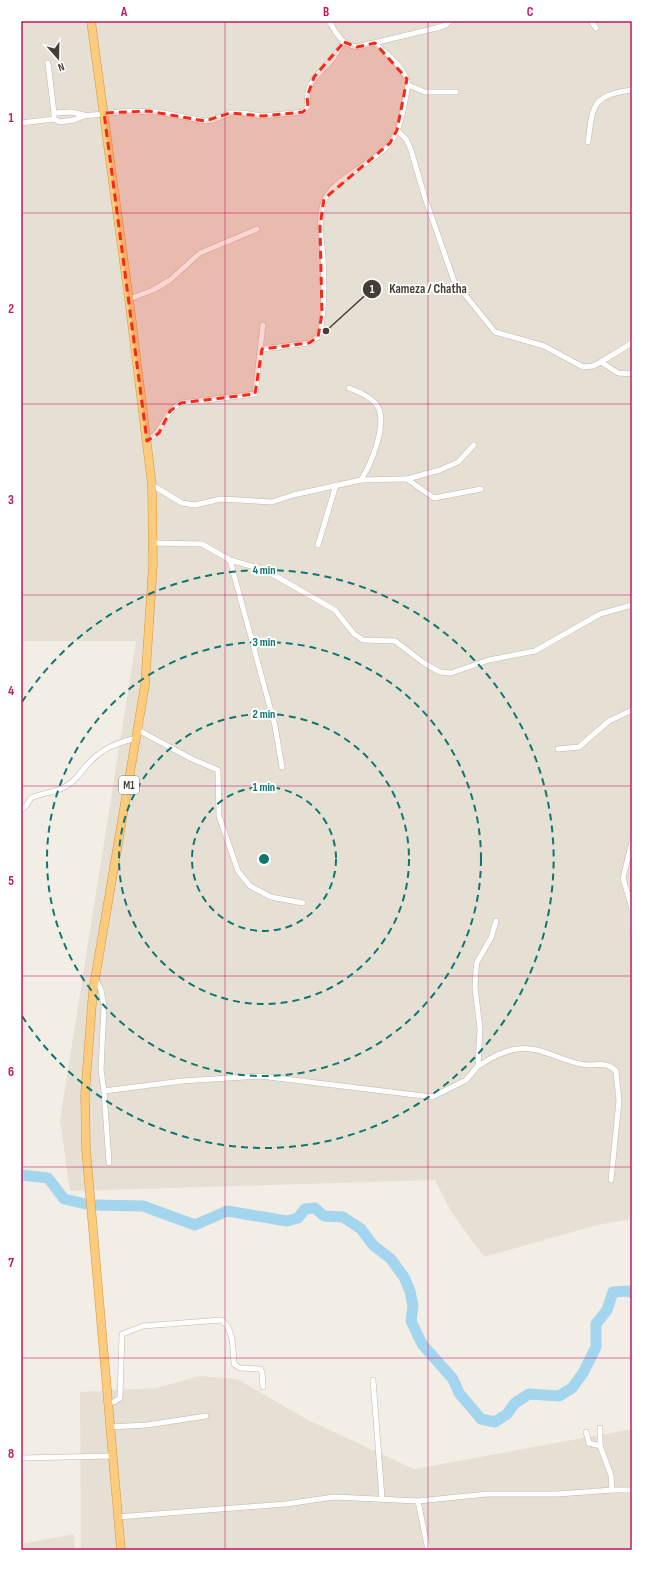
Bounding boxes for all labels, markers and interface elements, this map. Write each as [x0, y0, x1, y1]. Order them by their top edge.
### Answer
text: A [120, 4, 128, 20]
text: B [323, 4, 329, 20]
text: C [527, 4, 534, 20]
north arrow [38, 38, 78, 78]
text: N [56, 60, 66, 74]
text: 1 [8, 110, 14, 126]
callout: Kameza / Chatha [362, 276, 475, 301]
text: Kameza / Chatha [389, 281, 467, 297]
text: 1 [370, 282, 375, 297]
text: 2 [8, 301, 14, 317]
text: 3 [8, 492, 14, 508]
text: 4 min [252, 563, 276, 578]
text: 3 min [253, 635, 275, 650]
text: 4 [8, 683, 14, 699]
text: 2 min [253, 707, 275, 722]
road number: M1 [119, 776, 139, 794]
text: 1 min [253, 780, 275, 795]
centre of rings [257, 852, 271, 866]
text: 5 [8, 873, 14, 889]
text: 6 [8, 1064, 14, 1080]
text: 7 [8, 1255, 14, 1271]
text: 8 [8, 1446, 14, 1462]

